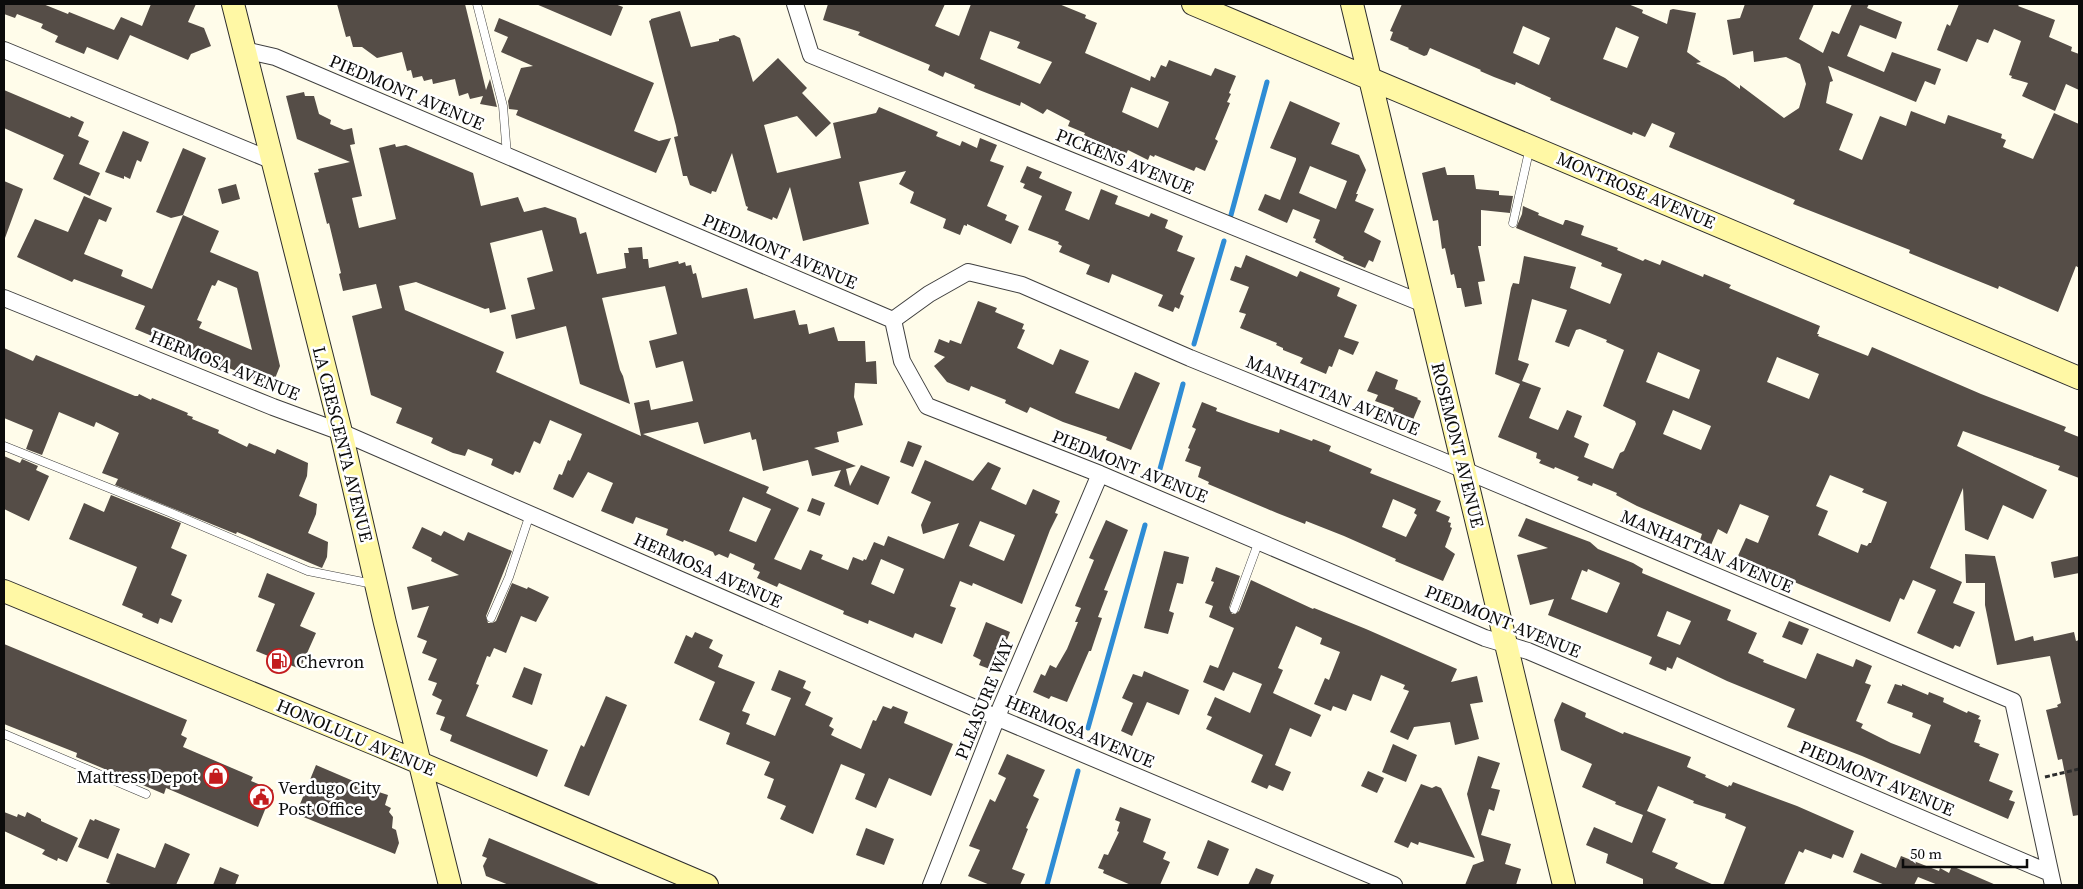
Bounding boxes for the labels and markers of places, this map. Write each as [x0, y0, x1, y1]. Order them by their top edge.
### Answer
fuel station icon: Chevron [266, 648, 292, 674]
place label: Chevron [296, 649, 365, 674]
shop icon: Mattress Depot [203, 763, 229, 789]
place label: Mattress Depot [77, 764, 198, 789]
place label: Verdugo City Post Office [278, 775, 382, 821]
public building icon: Verdugo City Post Office [248, 784, 274, 810]

